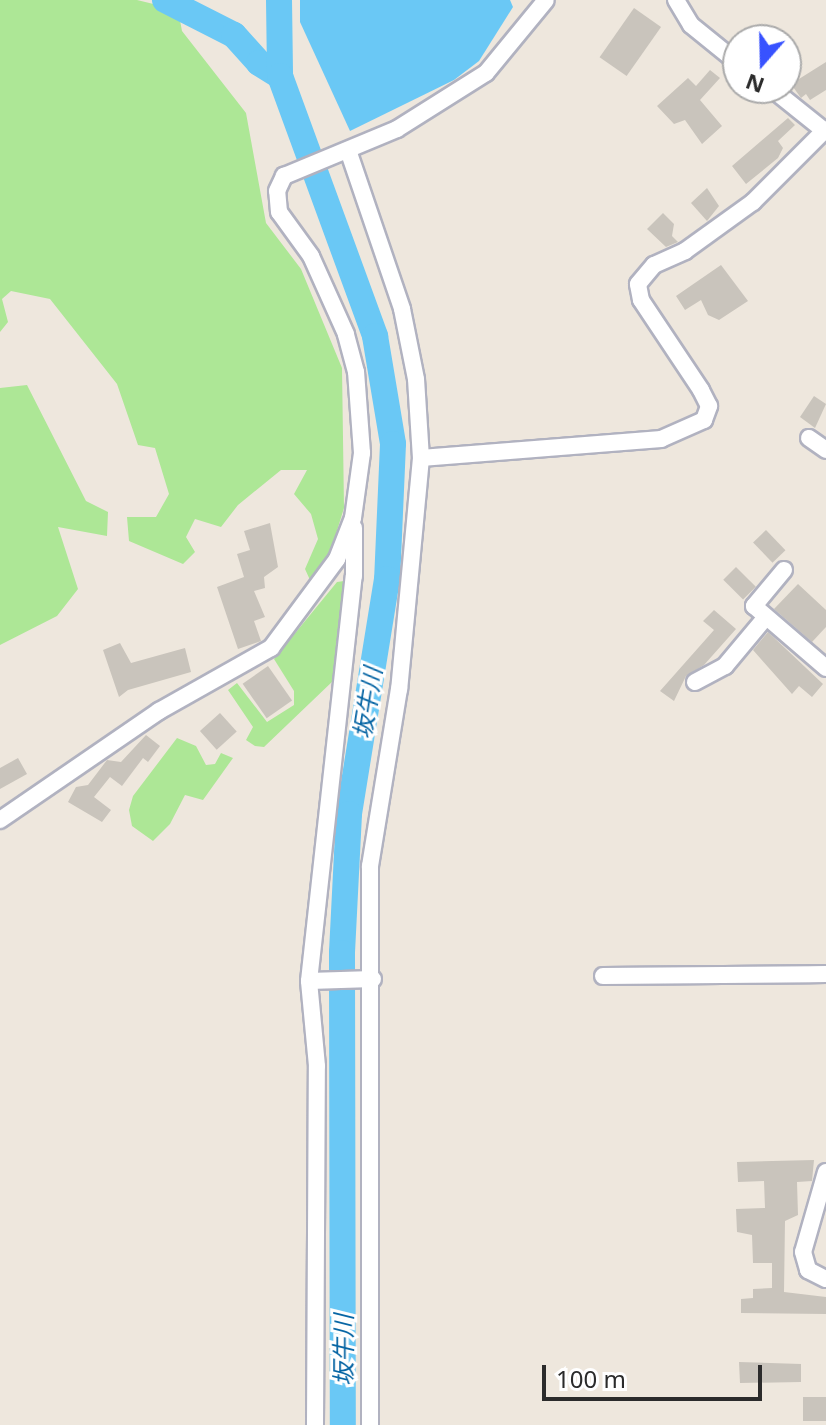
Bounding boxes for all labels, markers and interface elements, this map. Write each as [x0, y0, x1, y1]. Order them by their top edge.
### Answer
north arrow [722, 24, 802, 104]
text: N [741, 68, 768, 102]
water label: 坂牛川 [347, 665, 387, 741]
water label: 坂牛川 [329, 1314, 357, 1386]
scale bar [546, 1349, 766, 1399]
text: 100 m [556, 1362, 626, 1395]

